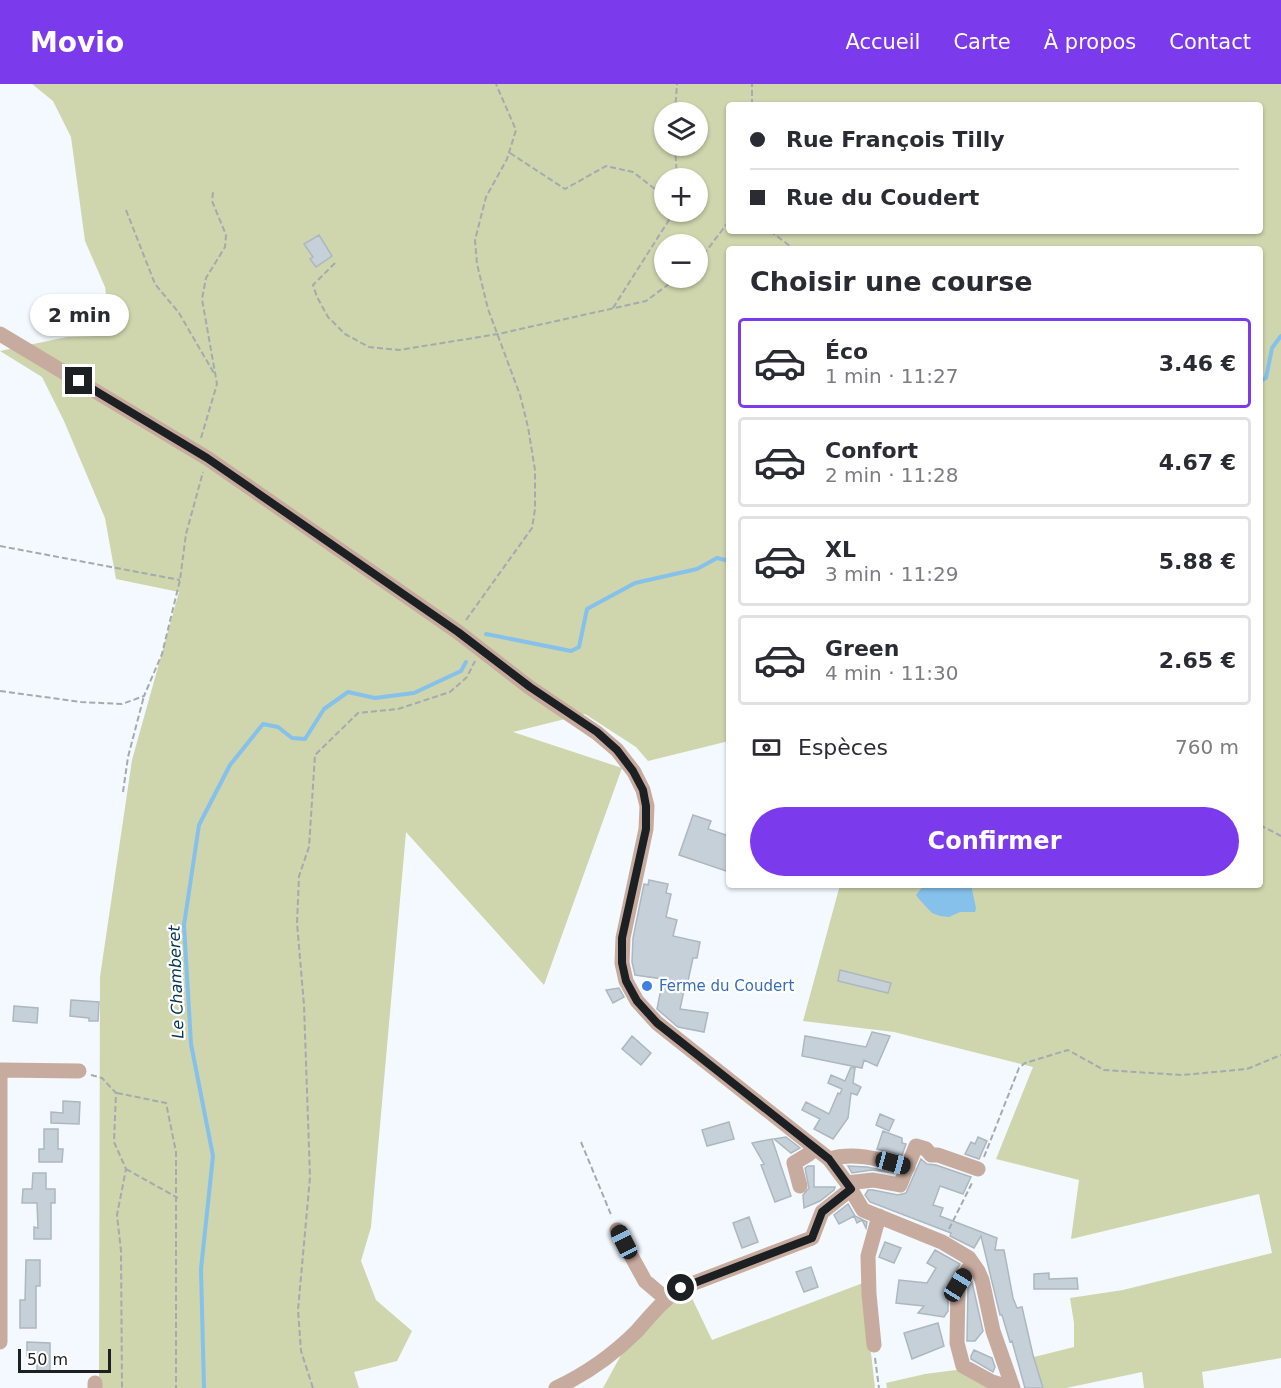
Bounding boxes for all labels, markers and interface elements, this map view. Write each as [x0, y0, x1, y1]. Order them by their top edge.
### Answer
text: Movio [30, 26, 124, 59]
text: Accueil [845, 30, 920, 54]
text: Carte [953, 30, 1011, 54]
text: À propos [1044, 30, 1136, 54]
text: Contact [1169, 30, 1251, 54]
map controls [654, 102, 708, 288]
button: layers [654, 102, 708, 156]
text: Rue François Tilly [786, 127, 1005, 152]
button: + [654, 168, 708, 222]
text: Rue du Coudert [786, 185, 979, 210]
button: − [654, 234, 708, 288]
text: Choisir une course [750, 266, 1033, 297]
callout: 2 min [29, 294, 128, 336]
text: 2 min [48, 303, 111, 327]
icon: car [753, 336, 807, 390]
text: Éco [825, 339, 868, 364]
text: 3.46 € [1159, 351, 1236, 376]
text: 1 min · 11:27 [825, 364, 959, 388]
route end [65, 367, 92, 394]
icon: car [753, 435, 807, 489]
text: Confort [825, 438, 918, 463]
text: 4.67 € [1159, 450, 1236, 475]
text: 2 min · 11:28 [825, 463, 959, 487]
icon: car [753, 534, 807, 588]
text: XL [825, 537, 856, 562]
text: 5.88 € [1159, 549, 1236, 574]
text: 3 min · 11:29 [825, 562, 959, 586]
icon: car [753, 633, 807, 687]
text: Green [825, 636, 899, 661]
text: 2.65 € [1159, 648, 1236, 673]
text: 4 min · 11:30 [825, 661, 959, 685]
icon: cash [750, 731, 783, 764]
text: Espèces [798, 735, 888, 760]
text: 760 m [1175, 735, 1239, 759]
button: Confirmer [750, 807, 1239, 876]
water label: Le Chamberet [165, 924, 187, 1039]
place label: Ferme du Coudert [659, 977, 794, 995]
marker: Ferme du Coudert [640, 979, 654, 993]
car [873, 1150, 913, 1176]
car [608, 1222, 640, 1262]
car [941, 1265, 975, 1305]
route start [667, 1274, 694, 1301]
scale bar [18, 1346, 111, 1374]
text: 50 m [27, 1350, 68, 1369]

